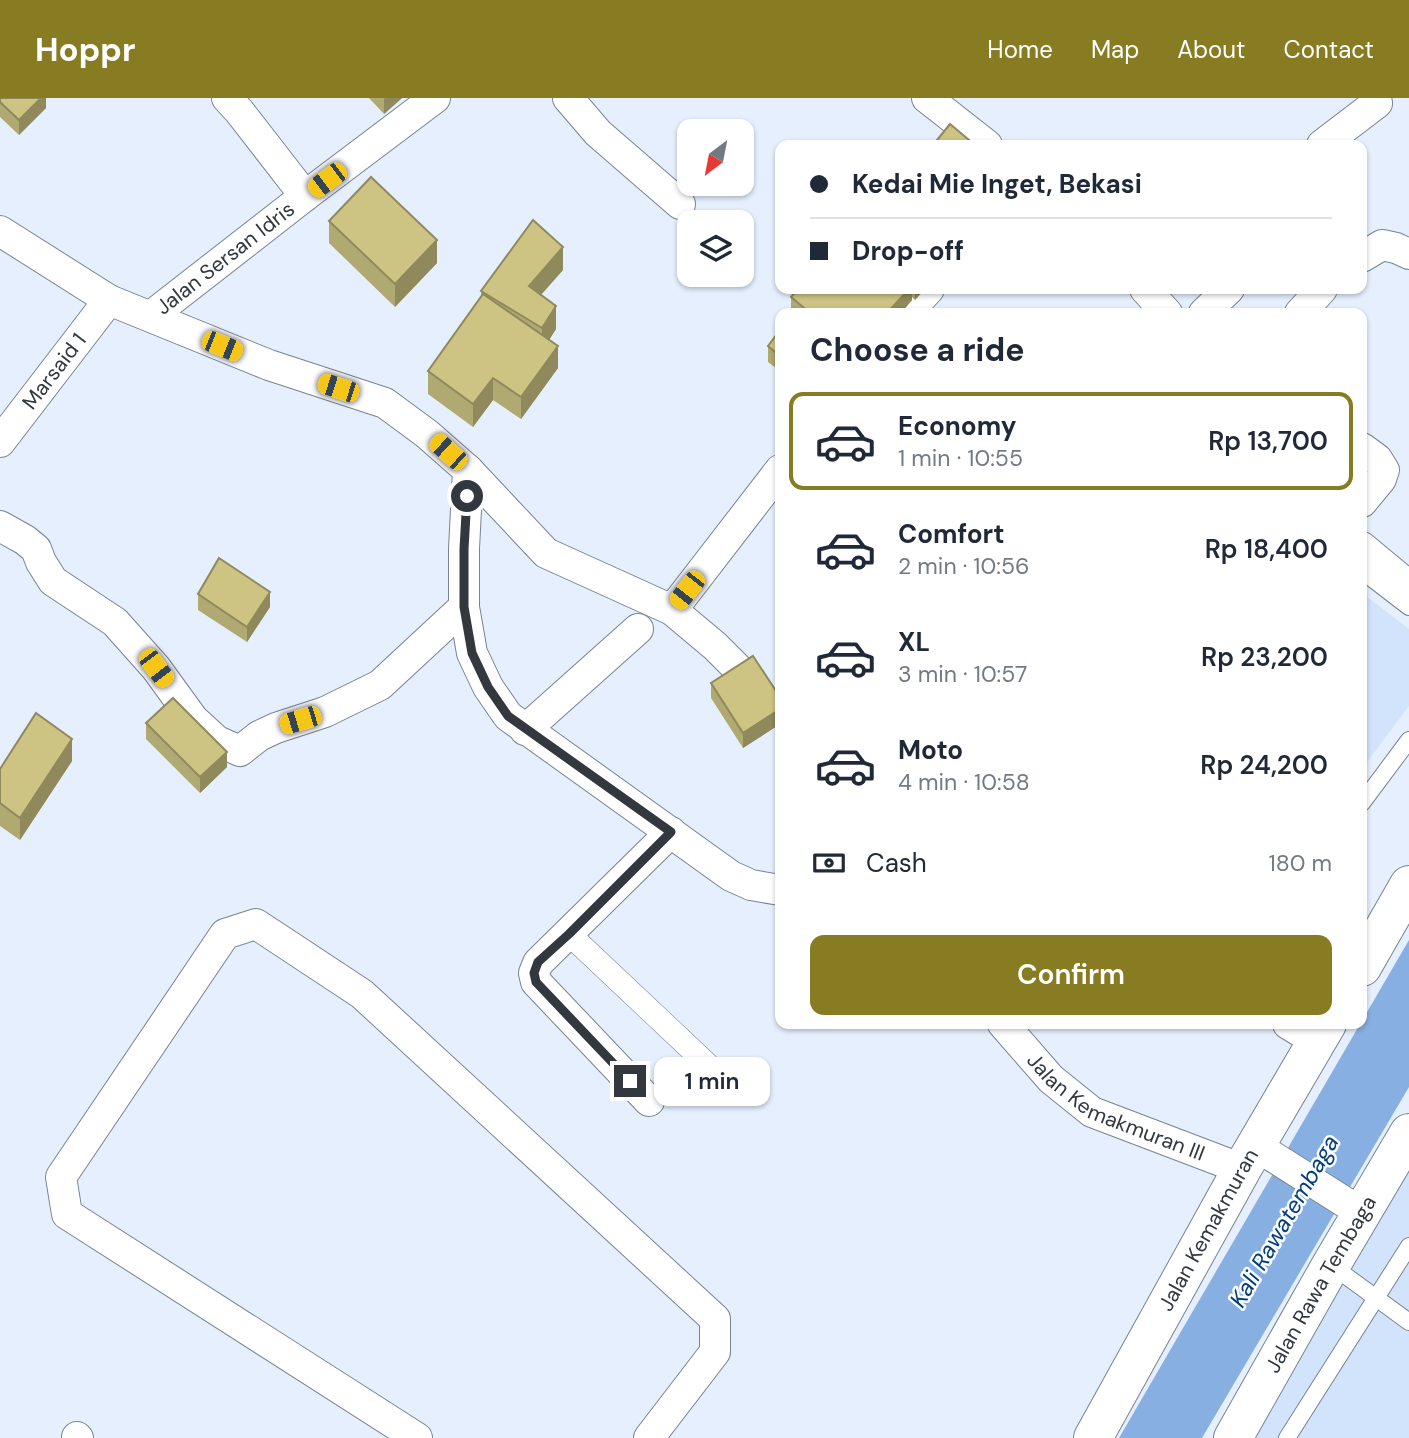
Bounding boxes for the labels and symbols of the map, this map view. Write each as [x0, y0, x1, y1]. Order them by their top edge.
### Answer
north arrow [677, 119, 754, 196]
car [304, 159, 351, 201]
street label: Jalan Sersan Idris [150, 195, 300, 321]
street label: Marsaid 1 [16, 327, 92, 415]
car [199, 328, 246, 364]
car [315, 372, 362, 404]
car [426, 430, 471, 474]
route start [451, 480, 483, 512]
car [666, 567, 709, 613]
car [135, 645, 178, 691]
car [277, 704, 324, 736]
street label: Jalan Kemakmuran III [1021, 1047, 1209, 1168]
callout: 1 min [654, 1056, 770, 1105]
route end [614, 1065, 646, 1097]
water label: Kali Rawatembaga [1223, 1130, 1345, 1312]
street label: Jalan Kemakmuran [1152, 1143, 1265, 1316]
street label: Jalan Rawa Tembaga [1259, 1191, 1383, 1378]

